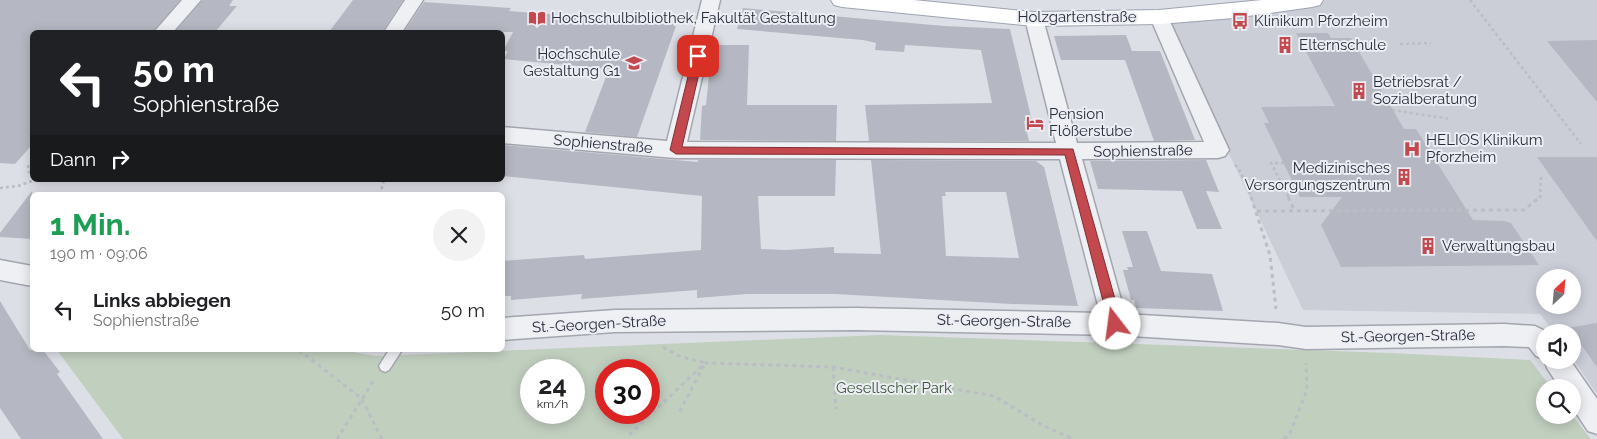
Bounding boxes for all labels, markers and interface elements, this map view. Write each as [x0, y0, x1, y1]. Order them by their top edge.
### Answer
library icon: Hochschulbibliothek, Fakultät Gestaltung [527, 8, 547, 28]
street label: Holzgartenstraße [1017, 8, 1137, 26]
place label: Hochschulbibliothek, Fakultät Gestaltung [551, 9, 836, 27]
bus stop icon: Klinikum Pforzheim [1230, 11, 1250, 31]
place label: Klinikum Pforzheim [1254, 12, 1388, 30]
pin [677, 35, 719, 77]
building icon: Elternschule [1275, 35, 1295, 55]
place label: Elternschule [1299, 36, 1386, 54]
icon: arrive [684, 42, 712, 70]
place label: Hochschule Gestaltung G1 [523, 45, 621, 80]
text: 50 m [133, 49, 215, 90]
icon: left [50, 50, 115, 115]
school or university icon: Hochschule Gestaltung G1 [624, 53, 644, 73]
place label: Betriebsrat / Sozialberatung [1373, 73, 1477, 108]
building icon: Betriebsrat / Sozialberatung [1349, 81, 1369, 101]
text: Sophienstraße [133, 91, 279, 117]
place label: Pension Flößerstube [1049, 105, 1133, 140]
hotel icon: Pension Flößerstube [1025, 113, 1045, 133]
street label: Sophienstraße [553, 131, 654, 157]
place label: HELIOS Klinikum Pforzheim [1426, 131, 1543, 166]
hospital icon: HELIOS Klinikum Pforzheim [1402, 139, 1422, 159]
street label: Sophienstraße [1093, 141, 1193, 161]
icon: right [106, 145, 134, 173]
text: Dann [50, 148, 96, 170]
place label: Medizinisches Versorgungszentrum [1244, 159, 1390, 194]
building icon: Medizinisches Versorgungszentrum [1394, 167, 1414, 187]
text: 1 Min. [50, 207, 131, 242]
button: close [433, 209, 485, 261]
building icon: Verwaltungsbau [1418, 236, 1438, 256]
place label: Verwaltungsbau [1442, 237, 1555, 255]
text: 190 m · 09:06 [50, 244, 148, 263]
north arrow [1536, 269, 1581, 314]
map controls [1536, 269, 1581, 424]
text: Links abbiegen [93, 289, 231, 311]
icon: left [50, 296, 78, 324]
position arrow [1088, 297, 1140, 349]
text: 50 m [441, 299, 485, 321]
text: Sophienstraße [93, 311, 199, 330]
street label: St.-Georgen-Straße [531, 311, 667, 337]
street label: St.-Georgen-Straße [937, 311, 1071, 331]
button: sound [1536, 324, 1581, 369]
street label: St.-Georgen-Straße [1341, 326, 1475, 346]
speed limit sign: 30 [595, 359, 660, 424]
text: 24 [538, 370, 567, 400]
park label: Gesellscher Park [836, 379, 952, 397]
button: search [1536, 379, 1581, 424]
text: km/h [537, 397, 568, 411]

